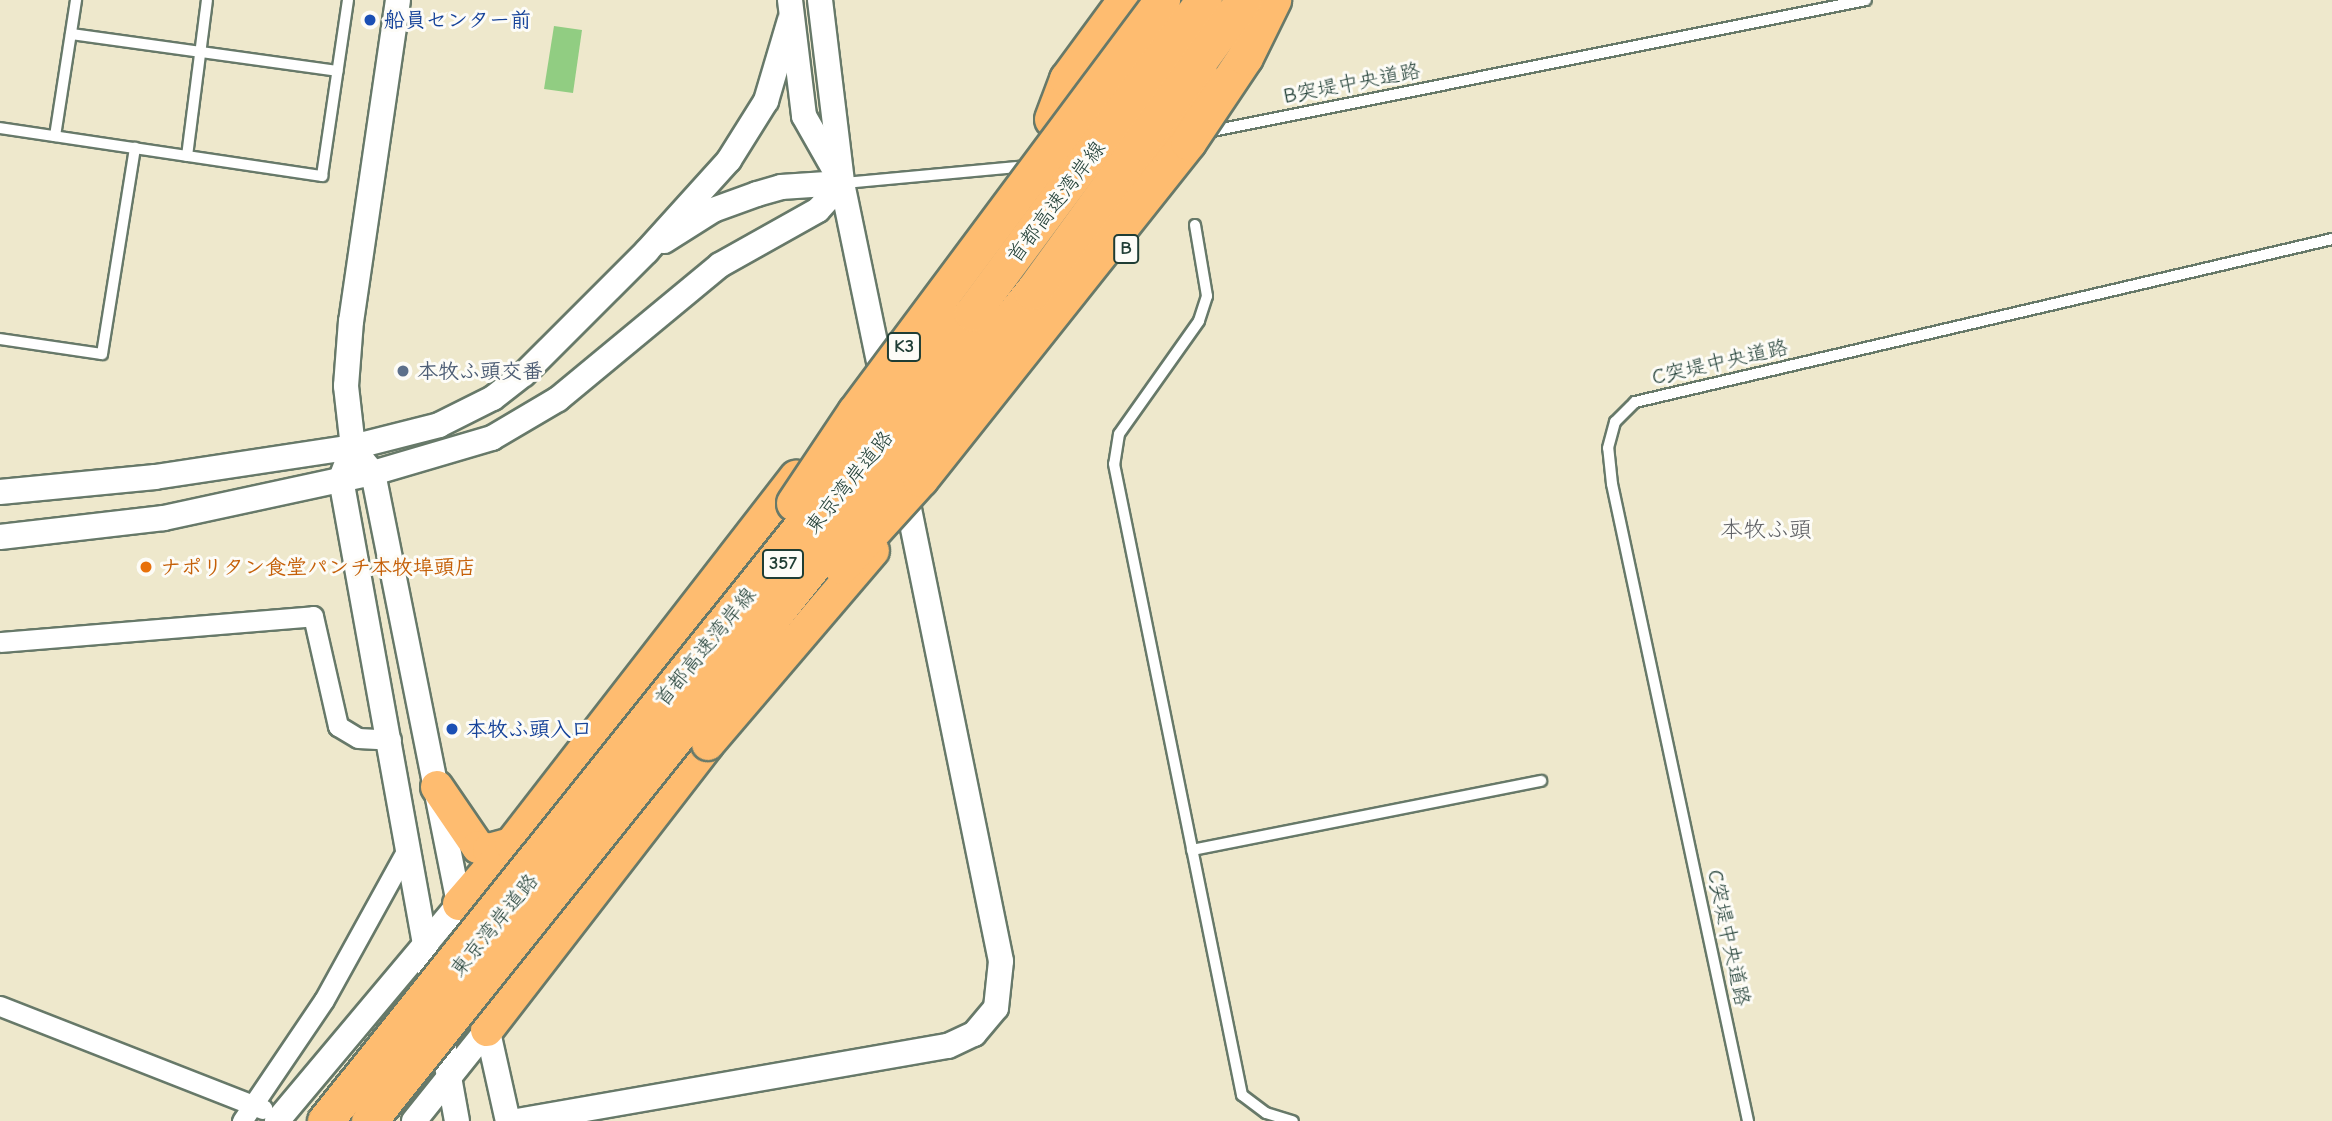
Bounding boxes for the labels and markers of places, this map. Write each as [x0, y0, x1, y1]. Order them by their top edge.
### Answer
place label: 船員センター前 [384, 7, 531, 33]
marker: 船員センター前 [362, 12, 378, 28]
place label: 本牧ふ頭交番 [417, 358, 543, 384]
marker: 本牧ふ頭交番 [395, 363, 411, 379]
place label: ナポリタン食堂パンチ本牧埠頭店 [160, 554, 475, 580]
marker: ナポリタン食堂パンチ本牧埠頭店 [138, 559, 154, 575]
place label: 本牧ふ頭入口 [466, 716, 592, 742]
marker: 本牧ふ頭入口 [444, 721, 460, 737]

